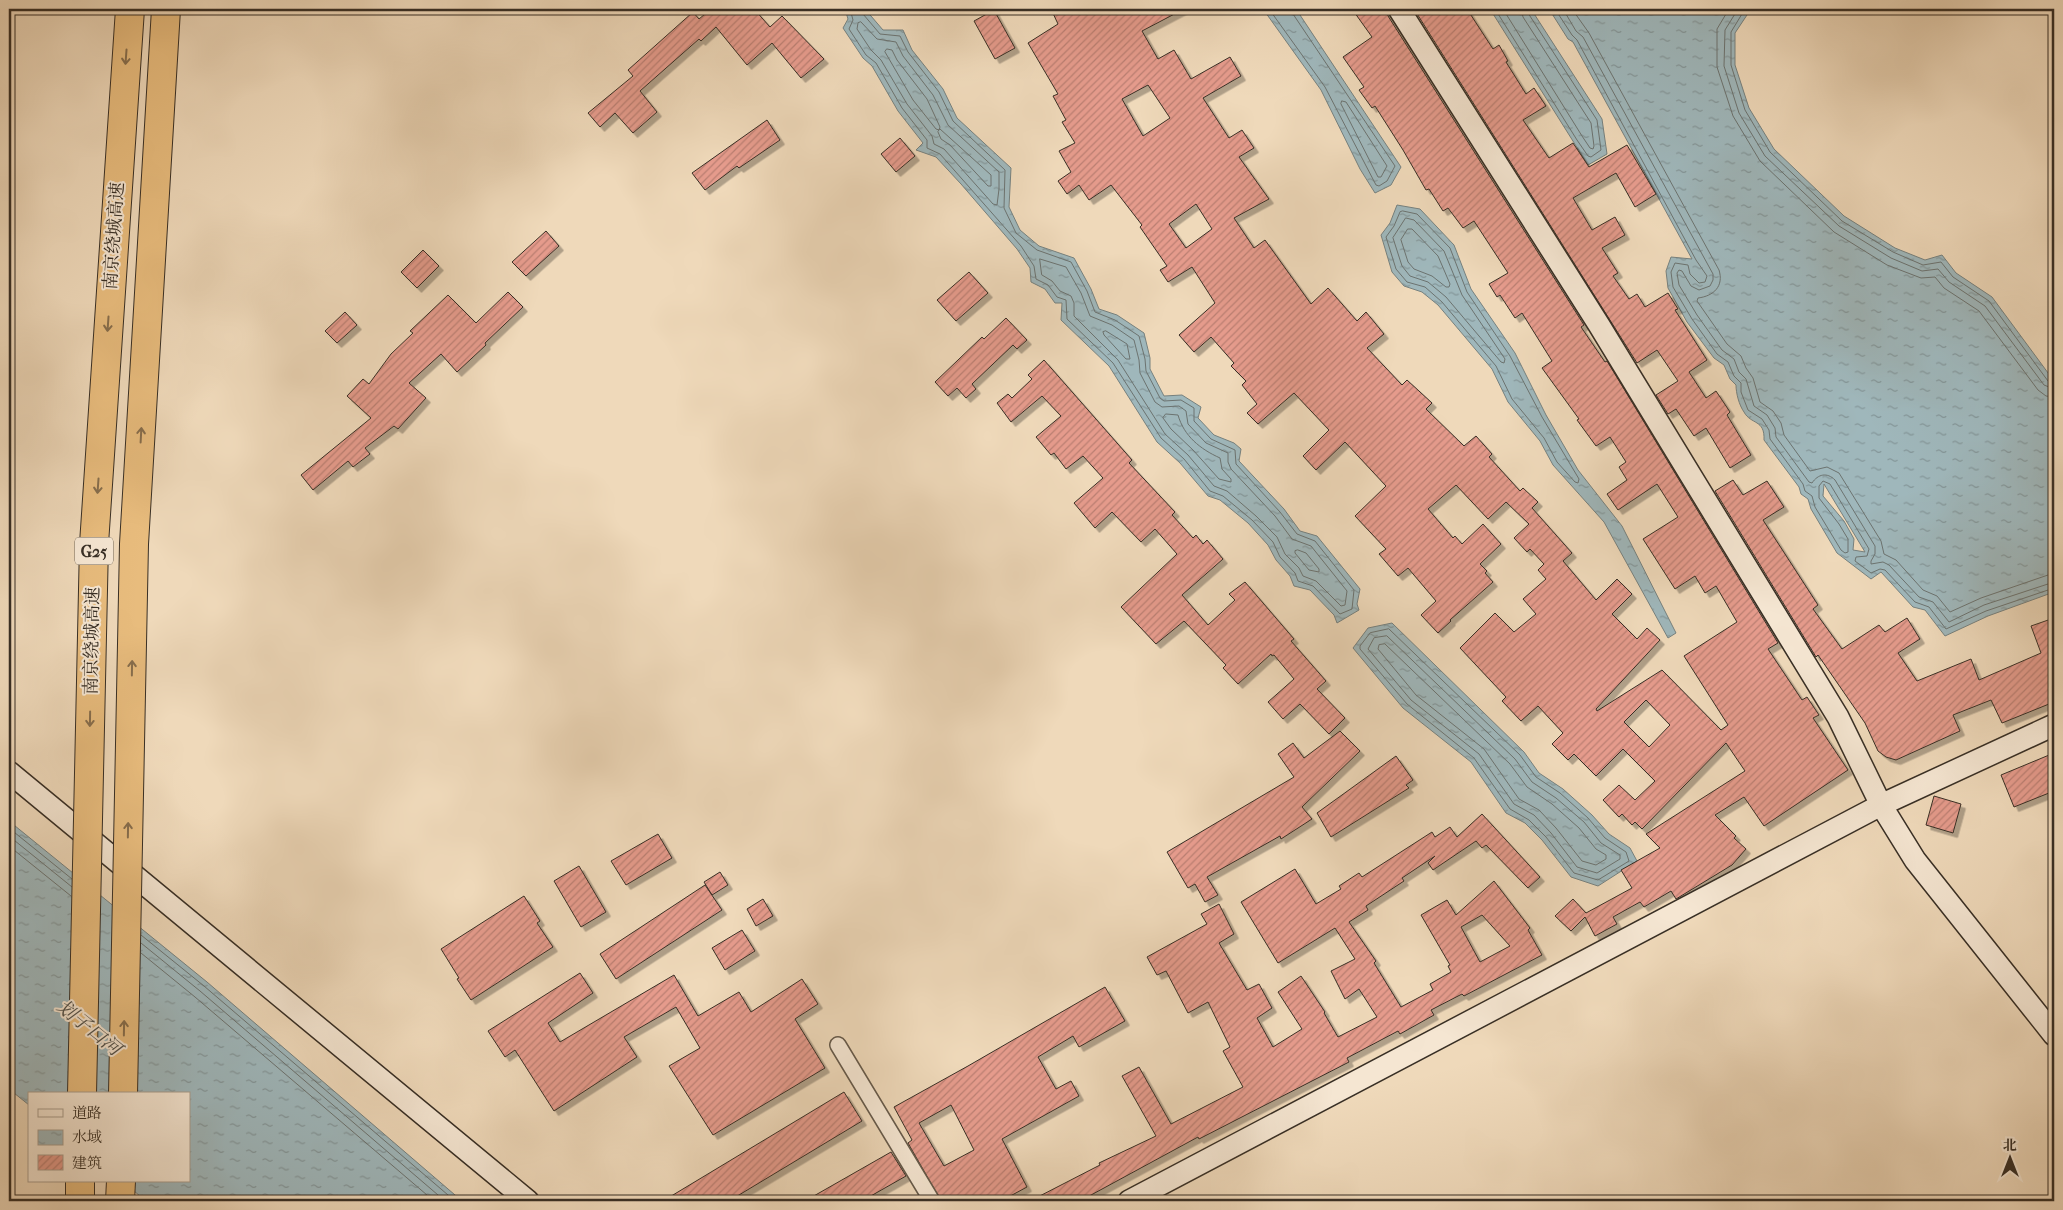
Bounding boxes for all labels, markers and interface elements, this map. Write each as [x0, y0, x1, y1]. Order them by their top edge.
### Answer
one-way arrow [122, 49, 131, 65]
street label: 南京绕城高速 [100, 181, 128, 291]
one-way arrow [104, 316, 113, 332]
one-way arrow [136, 428, 145, 444]
one-way arrow [93, 478, 102, 494]
road number: G25 [75, 538, 113, 564]
street label: 南京绕城高速 [81, 587, 103, 695]
one-way arrow [127, 660, 136, 676]
one-way arrow [85, 710, 95, 727]
one-way arrow [123, 822, 133, 838]
water label: 划子口河 [53, 996, 128, 1062]
one-way arrow [119, 1020, 129, 1036]
legend [28, 1092, 190, 1182]
text: 道路 [72, 1104, 102, 1122]
text: 水域 [72, 1128, 102, 1146]
north arrow [1986, 1132, 2036, 1182]
text: 北 [2003, 1137, 2017, 1154]
text: 建筑 [72, 1154, 102, 1172]

